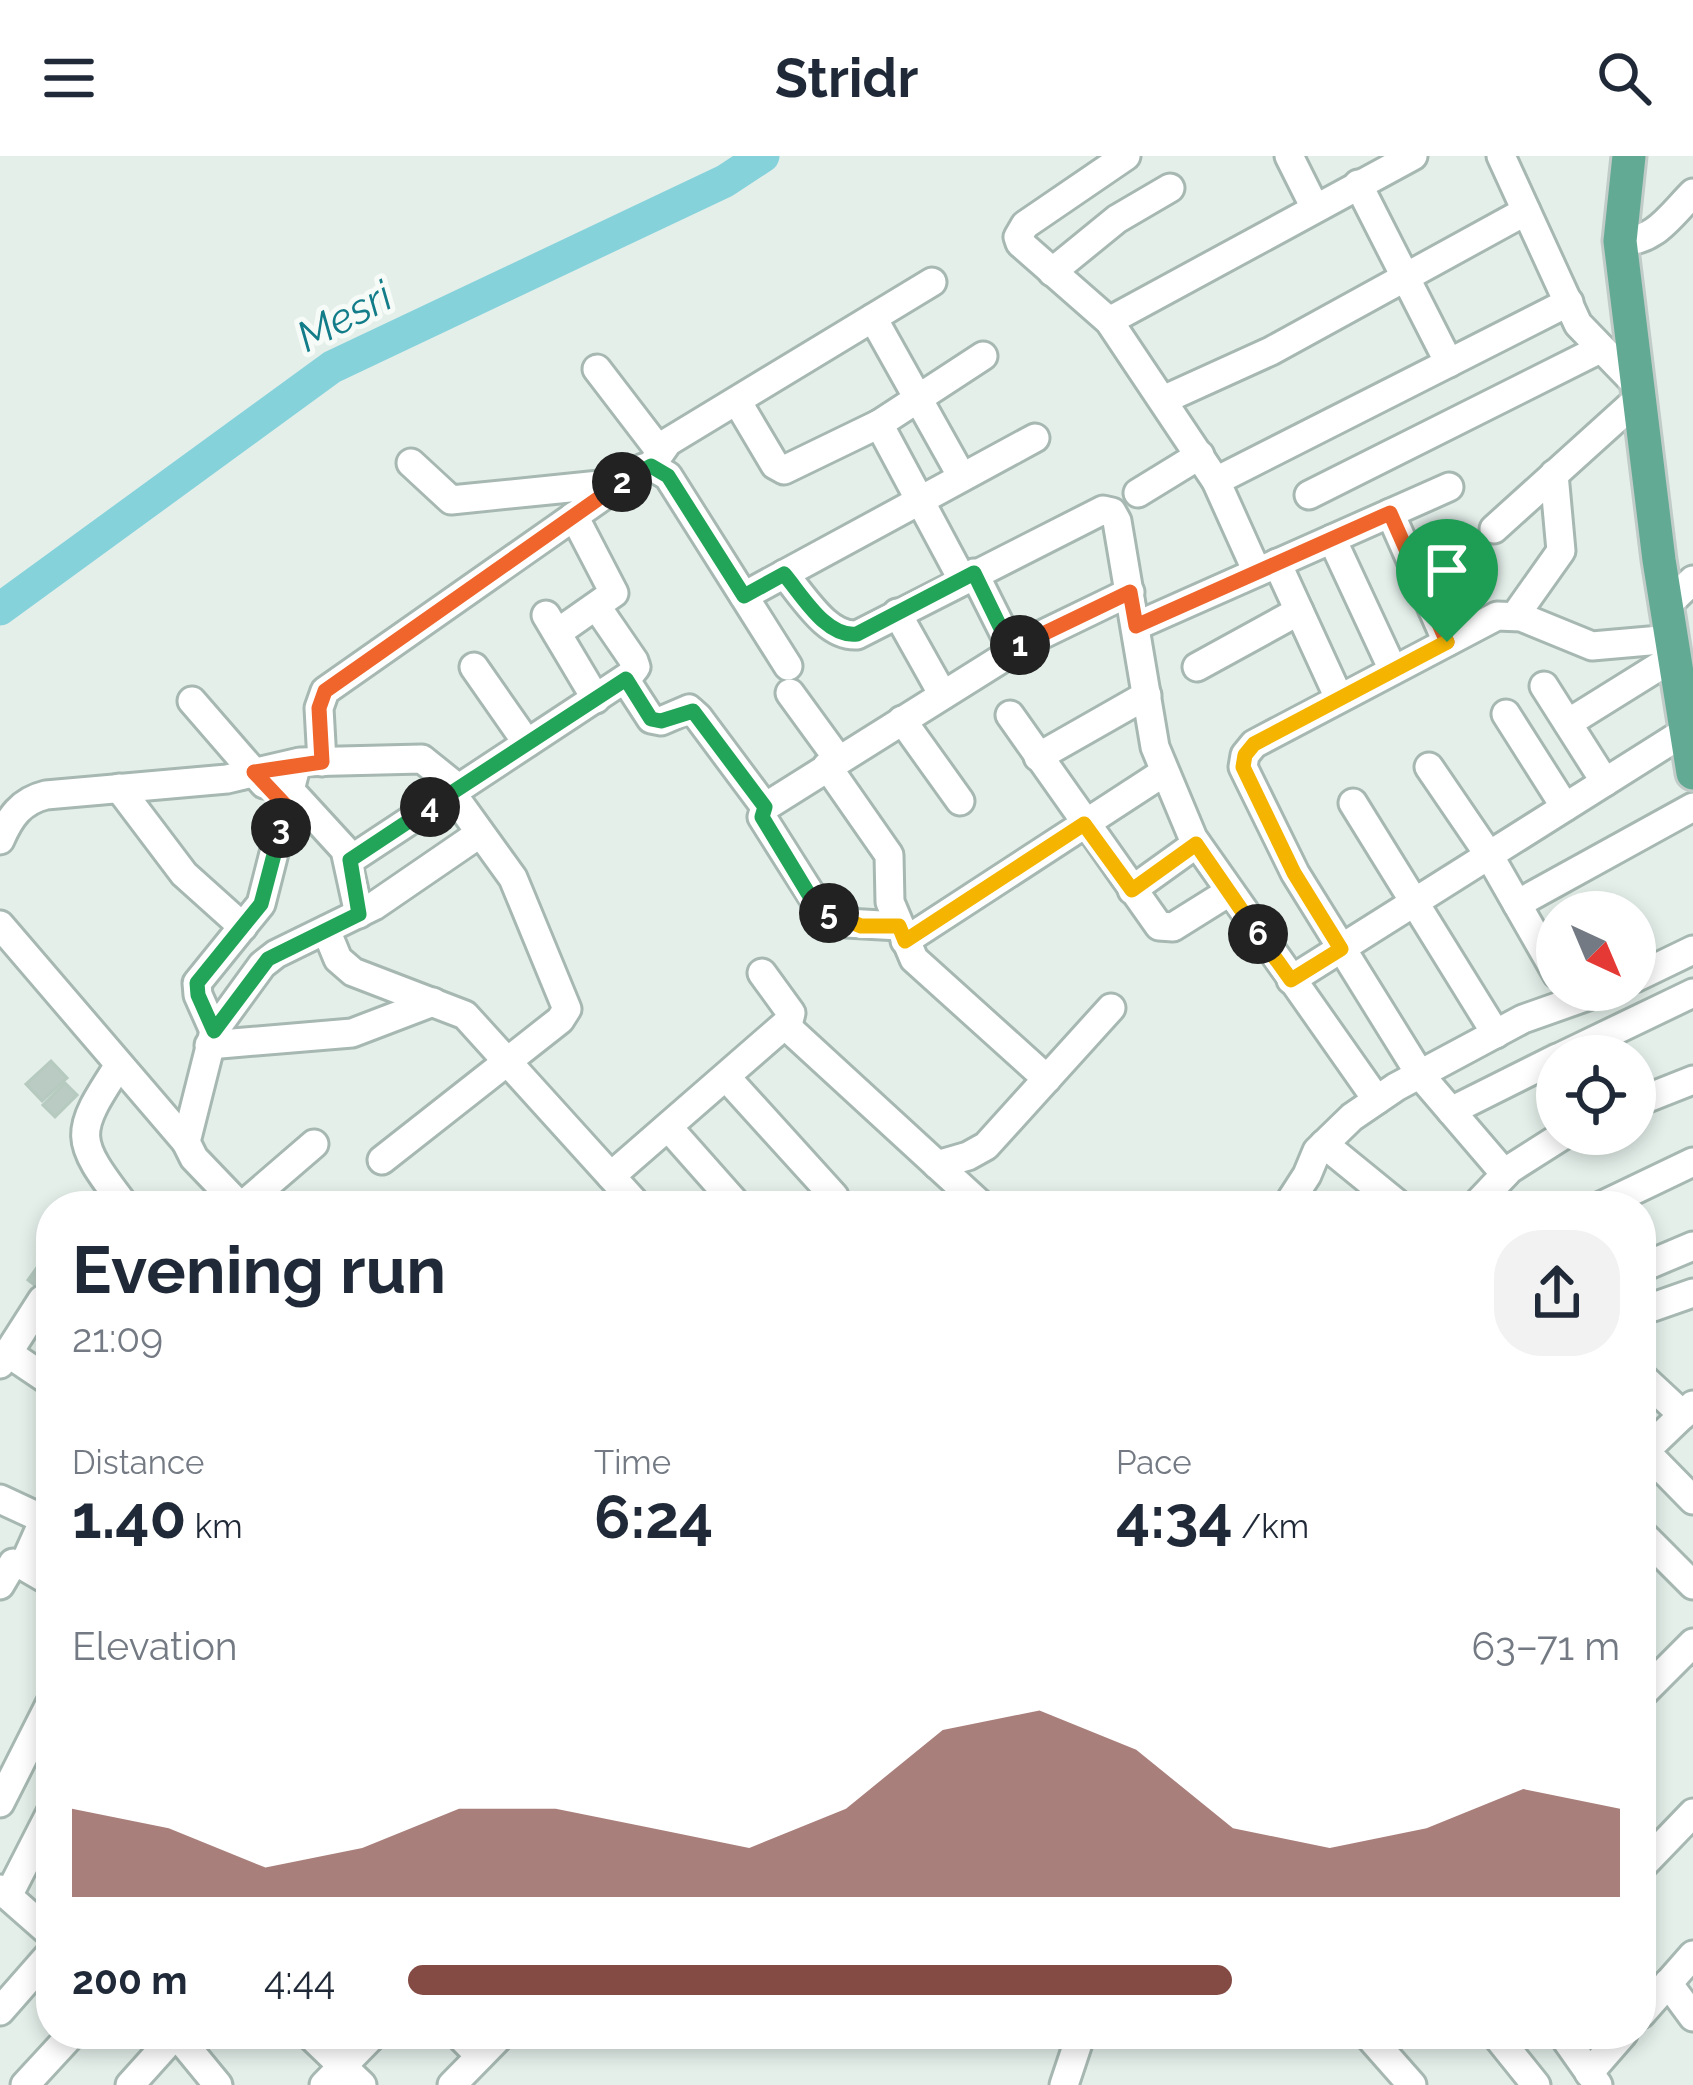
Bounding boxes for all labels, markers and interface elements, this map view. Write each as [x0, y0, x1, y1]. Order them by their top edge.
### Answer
icon: menu [36, 45, 102, 111]
icon: search [1591, 45, 1657, 111]
text: Stridr [775, 46, 918, 110]
water label: Mesri [288, 271, 401, 362]
pin: 2 [592, 452, 652, 512]
text: 2 [613, 462, 631, 501]
pin [1396, 519, 1498, 642]
icon: arrive [1414, 537, 1480, 603]
pin: 1 [990, 615, 1050, 675]
text: 1 [1012, 625, 1028, 664]
pin: 4 [400, 777, 460, 837]
text: 4 [421, 787, 439, 826]
pin: 3 [251, 798, 311, 858]
text: 3 [272, 808, 290, 847]
pin: 5 [799, 883, 859, 943]
north arrow [1536, 891, 1656, 1011]
map controls [1536, 891, 1656, 1155]
text: 5 [820, 893, 838, 932]
pin: 6 [1228, 904, 1288, 964]
text: 6 [1248, 914, 1268, 953]
button: locate [1536, 1035, 1656, 1155]
button: share [1494, 1230, 1620, 1356]
text: Evening run [72, 1231, 446, 1308]
text: 21:09 [72, 1315, 163, 1361]
text: Distance [72, 1443, 204, 1482]
text: Time [594, 1443, 671, 1482]
text: Pace [1116, 1443, 1192, 1482]
text: 1.40 [72, 1482, 186, 1552]
text: 6:24 [594, 1482, 713, 1552]
text: 4:34 [1116, 1482, 1233, 1552]
text: km [186, 1507, 242, 1546]
text: /km [1233, 1507, 1309, 1546]
text: Elevation [72, 1623, 238, 1669]
text: 63–71 m [1472, 1623, 1620, 1669]
text: 200 m [72, 1957, 188, 2003]
text: 4:44 [264, 1957, 335, 2003]

